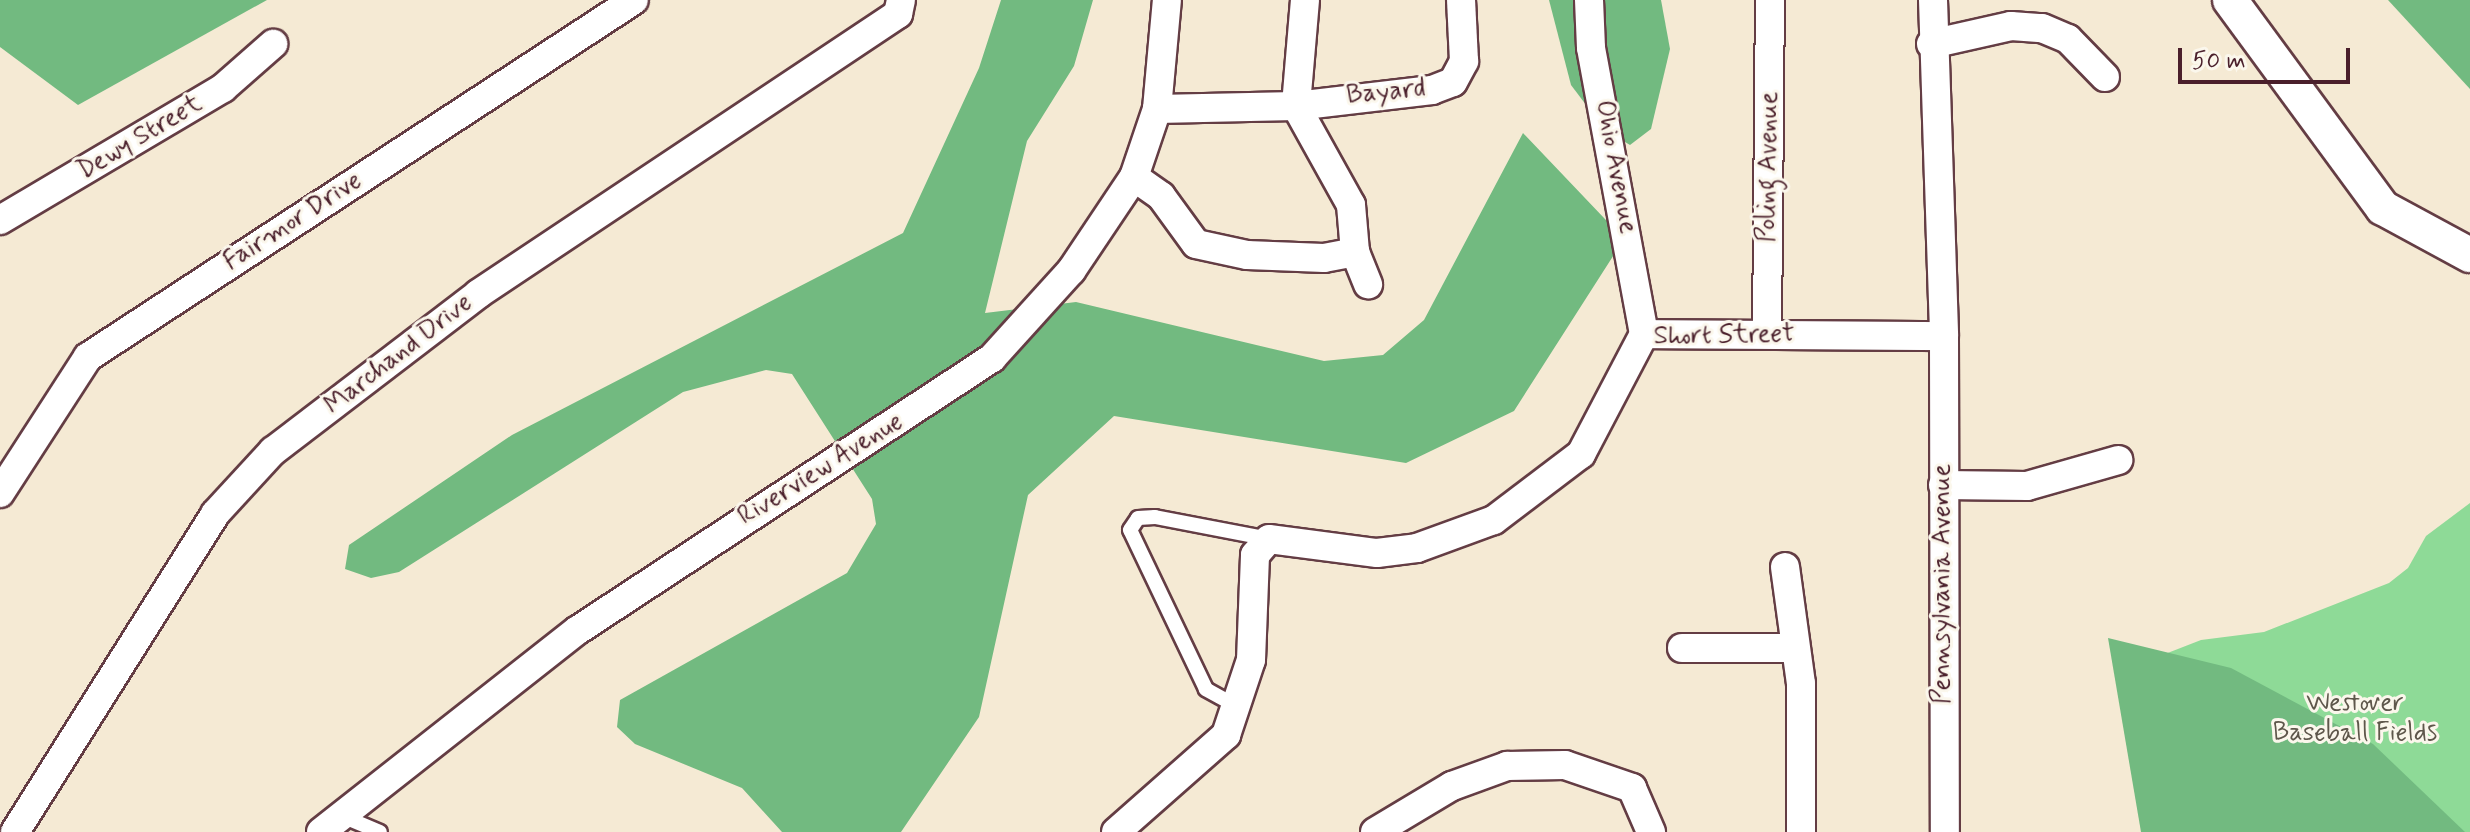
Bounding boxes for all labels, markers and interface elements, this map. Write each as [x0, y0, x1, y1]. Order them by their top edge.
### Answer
scale bar [2182, 32, 2354, 82]
text: 50 m [2192, 46, 2246, 77]
street label: Bayard [1345, 73, 1427, 113]
street label: Dewy Street [72, 89, 208, 187]
street label: Poling Avenue [1752, 91, 1786, 243]
street label: Ohio Avenue [1587, 98, 1643, 236]
street label: Fairmor Drive [219, 166, 367, 278]
street label: Marchand Drive [320, 288, 478, 422]
street label: Short Street [1654, 319, 1794, 353]
street label: Riverview Avenue [731, 405, 911, 535]
street label: Pennsylvania Avenue [1927, 464, 1959, 704]
park label: Westover Baseball Fields [2272, 688, 2438, 750]

